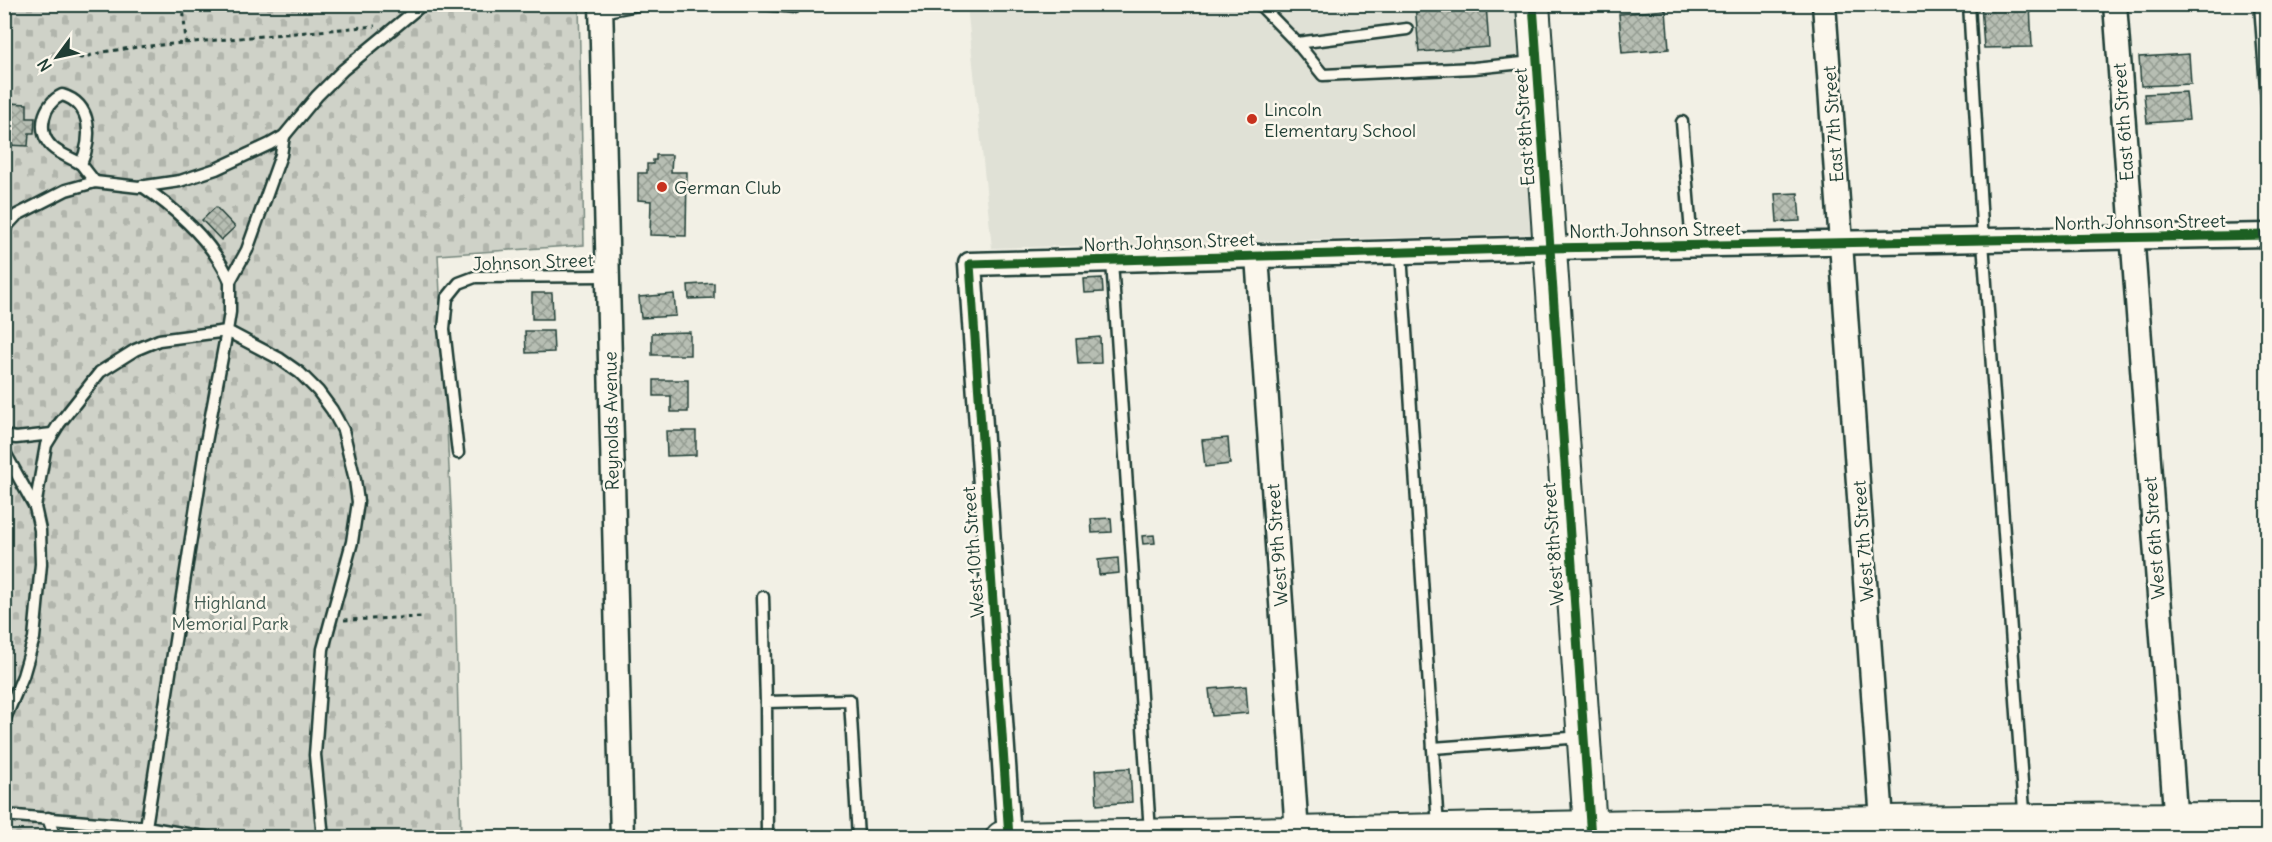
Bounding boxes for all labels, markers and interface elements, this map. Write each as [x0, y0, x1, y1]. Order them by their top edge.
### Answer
north arrow [27, 27, 87, 87]
text: N [33, 55, 56, 75]
street label: East 6th Street [2107, 62, 2139, 182]
street label: East 7th Street [1817, 65, 1849, 183]
street label: East 8th Street [1508, 67, 1540, 187]
place label: Lincoln Elementary School [1264, 98, 1416, 142]
marker: Lincoln Elementary School [1245, 112, 1259, 126]
place label: German Club [674, 176, 781, 199]
marker: German Club [655, 180, 669, 194]
street label: North Johnson Street [2054, 209, 2226, 235]
street label: North Johnson Street [1569, 217, 1741, 243]
street label: North Johnson Street [1083, 228, 1255, 256]
street label: Johnson Street [472, 248, 594, 276]
street label: Reynolds Avenue [598, 351, 624, 491]
street label: West 6th Street [2138, 476, 2170, 600]
street label: West 7th Street [1847, 480, 1879, 602]
street label: West 8th Street [1537, 482, 1569, 606]
street label: West 9th Street [1261, 483, 1293, 607]
street label: West 10th Street [957, 485, 989, 619]
park label: Highland Memorial Park [171, 591, 289, 635]

